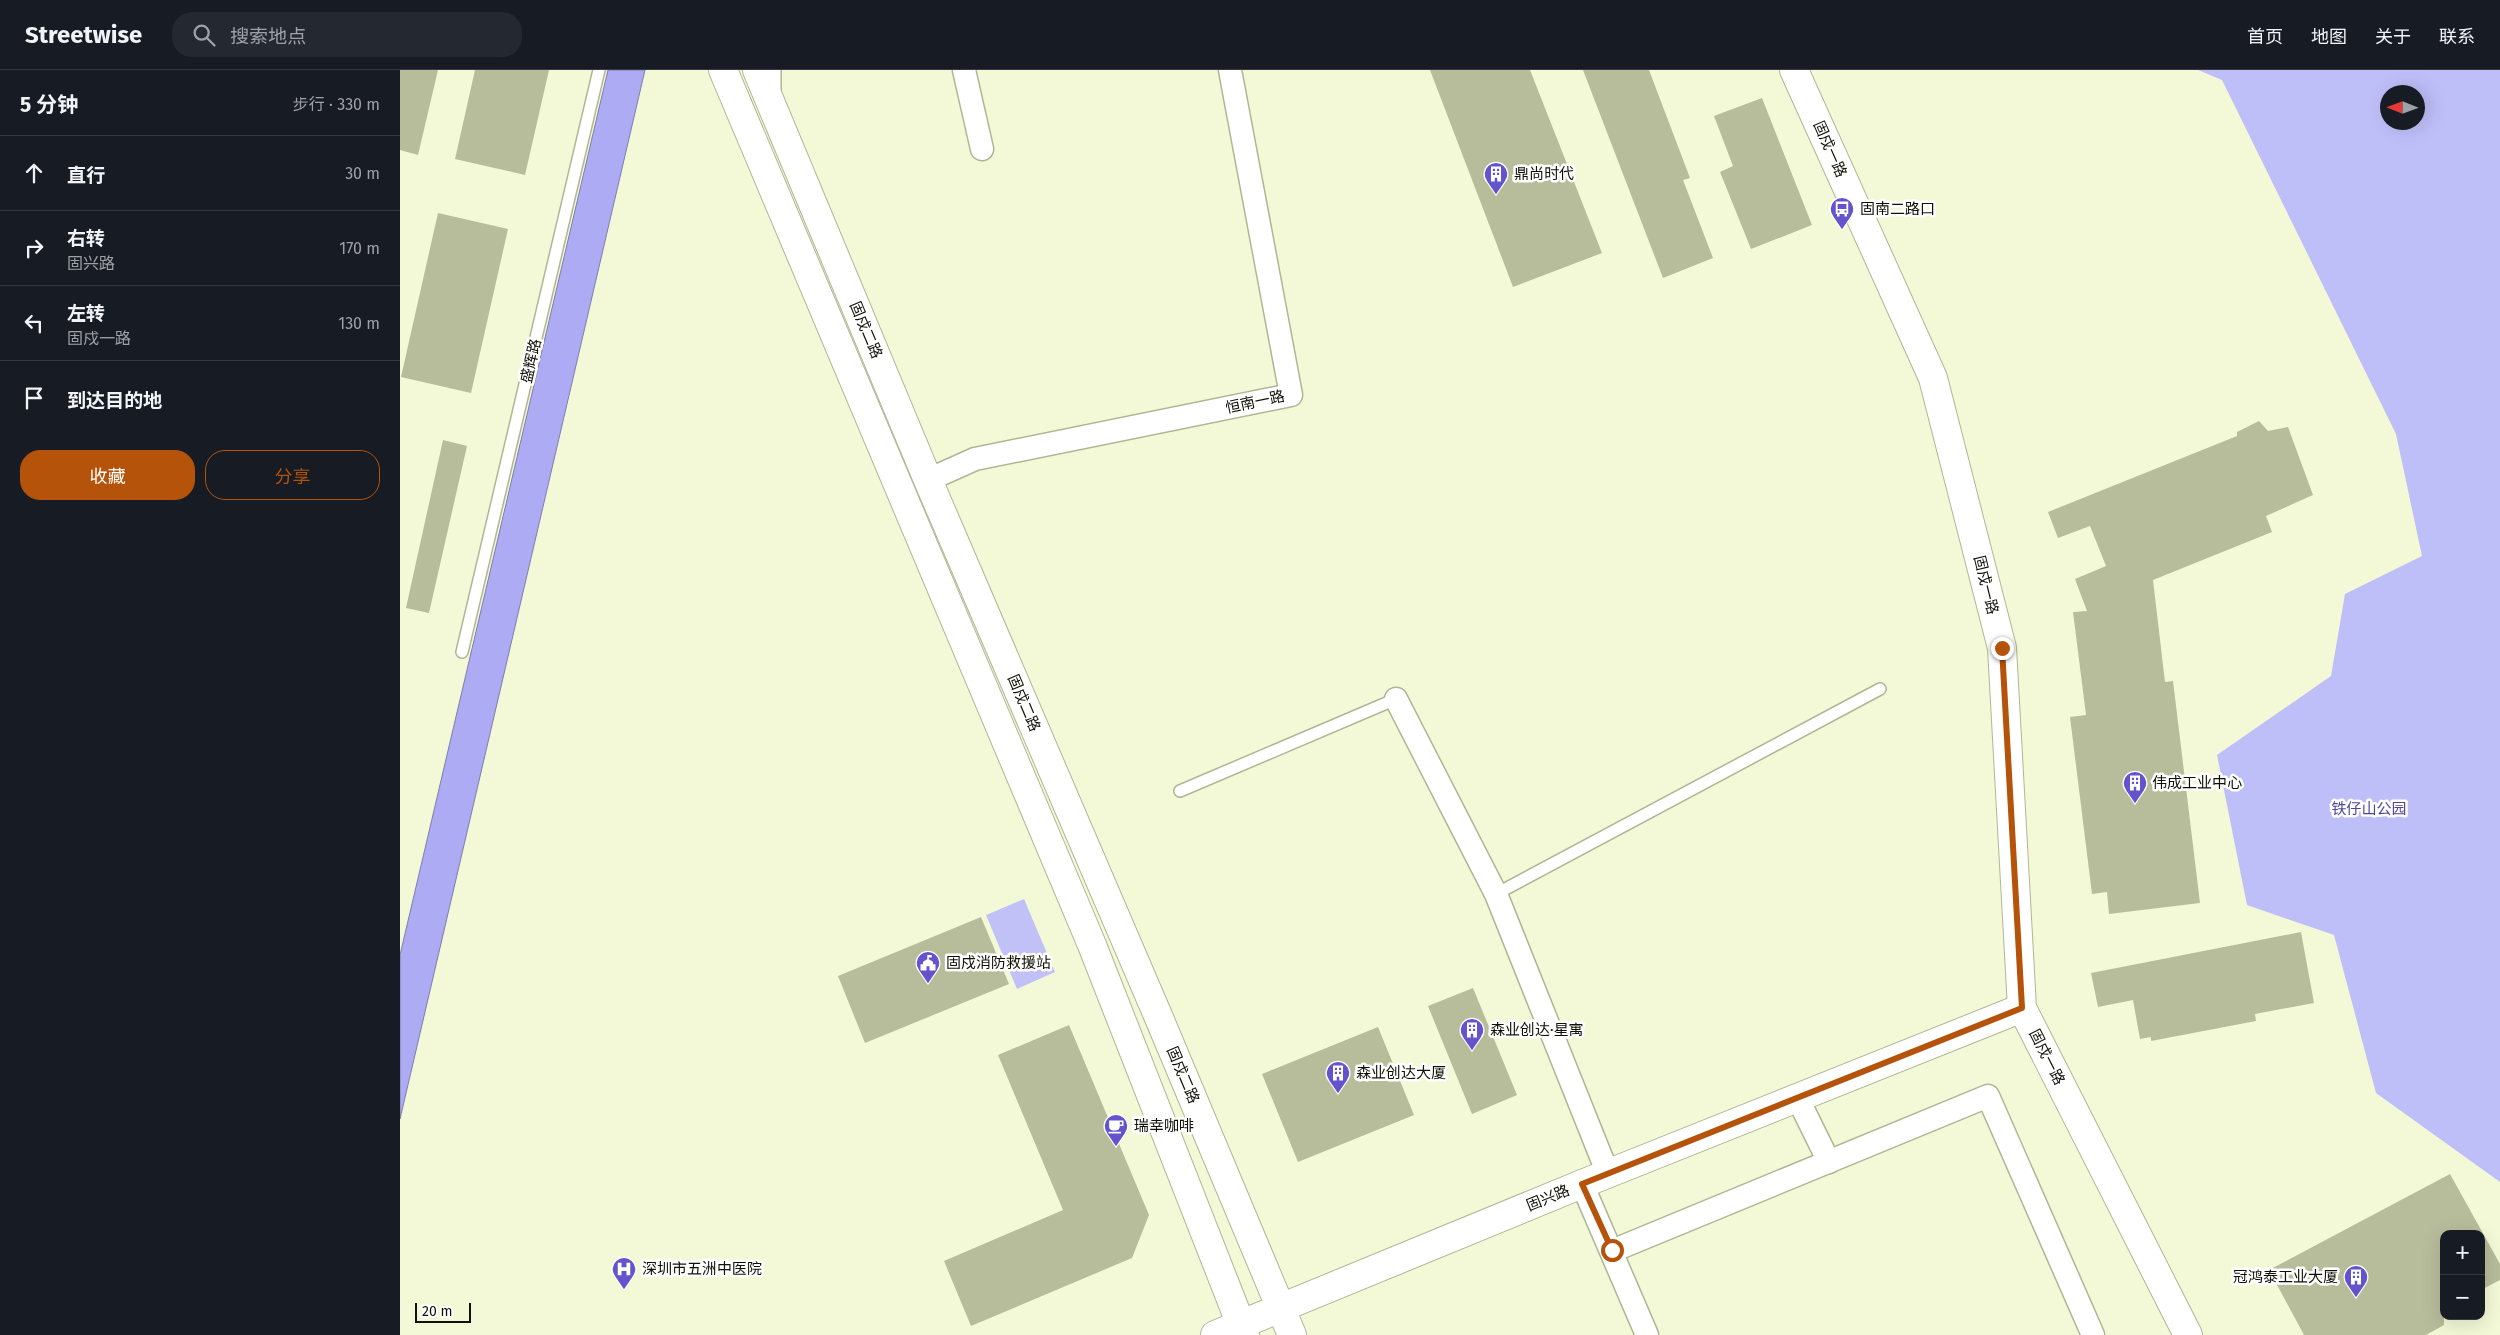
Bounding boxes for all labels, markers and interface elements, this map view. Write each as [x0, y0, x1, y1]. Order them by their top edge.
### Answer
search box [172, 12, 522, 57]
text: Streetwise [25, 21, 142, 49]
icon: search [190, 21, 218, 49]
text: 搜索地点 [230, 25, 306, 48]
text: 首页 [2247, 26, 2283, 48]
text: 地图 [2311, 26, 2347, 48]
text: 关于 [2375, 26, 2411, 48]
text: 联系 [2439, 26, 2475, 48]
north arrow [2380, 85, 2425, 130]
text: 5 分钟 [20, 92, 78, 118]
text: 步行 · 330 m [293, 95, 380, 114]
street label: 固戍一路 [1810, 118, 1850, 180]
icon: ahead [20, 159, 48, 187]
building icon: 鼎尚时代 [1483, 161, 1509, 195]
text: 直行 [67, 164, 105, 187]
text: 30 m [345, 164, 380, 183]
place label: 鼎尚时代 [1514, 165, 1574, 183]
bus stop icon: 固南二路口 [1829, 196, 1855, 230]
place label: 固南二路口 [1860, 200, 1935, 218]
text: 右转 [67, 227, 105, 250]
icon: right [20, 234, 48, 262]
text: 170 m [339, 239, 380, 258]
text: 固兴路 [67, 254, 115, 273]
street label: 固戍二路 [846, 299, 886, 361]
text: 左转 [67, 302, 105, 325]
icon: left [20, 309, 48, 337]
text: 130 m [338, 314, 380, 333]
text: 固戍一路 [67, 329, 131, 348]
street label: 盛辉路 [517, 337, 545, 385]
icon: arrive [20, 384, 48, 412]
street label: 恒南一路 [1224, 387, 1286, 417]
text: 到达目的地 [67, 389, 162, 412]
button: 收藏 [20, 450, 195, 500]
button: 分享 [205, 450, 380, 500]
street label: 固戍一路 [1970, 554, 2002, 616]
route end [1991, 637, 2014, 660]
street label: 固戍二路 [1004, 672, 1044, 734]
building icon: 伟成工业中心 [2122, 770, 2148, 804]
place label: 伟成工业中心 [2152, 774, 2242, 792]
park label: 铁仔山公园 [2331, 800, 2407, 818]
public building icon: 固戍消防救援站 [915, 950, 941, 984]
place label: 固戍消防救援站 [946, 954, 1051, 972]
building icon: 森业创达·星寓 [1459, 1017, 1485, 1051]
place label: 森业创达·星寓 [1490, 1021, 1584, 1039]
street label: 固戍一路 [2025, 1026, 2069, 1088]
street label: 固戍二路 [1163, 1044, 1203, 1106]
building icon: 森业创达大厦 [1325, 1060, 1351, 1094]
place label: 森业创达大厦 [1356, 1064, 1446, 1082]
cafe icon: 瑞幸咖啡 [1103, 1113, 1129, 1147]
place label: 瑞幸咖啡 [1134, 1117, 1194, 1135]
street label: 固兴路 [1524, 1181, 1572, 1215]
map controls [2440, 1230, 2485, 1320]
button: + [2440, 1230, 2485, 1275]
route start [1601, 1239, 1624, 1262]
hospital icon: 深圳市五洲中医院 [611, 1256, 637, 1290]
place label: 深圳市五洲中医院 [642, 1260, 762, 1278]
building icon: 冠鸿泰工业大厦 [2343, 1264, 2369, 1298]
place label: 冠鸿泰工业大厦 [2233, 1268, 2338, 1286]
button: − [2440, 1275, 2485, 1320]
scale bar [415, 1300, 471, 1323]
text: 20 m [422, 1303, 452, 1320]

